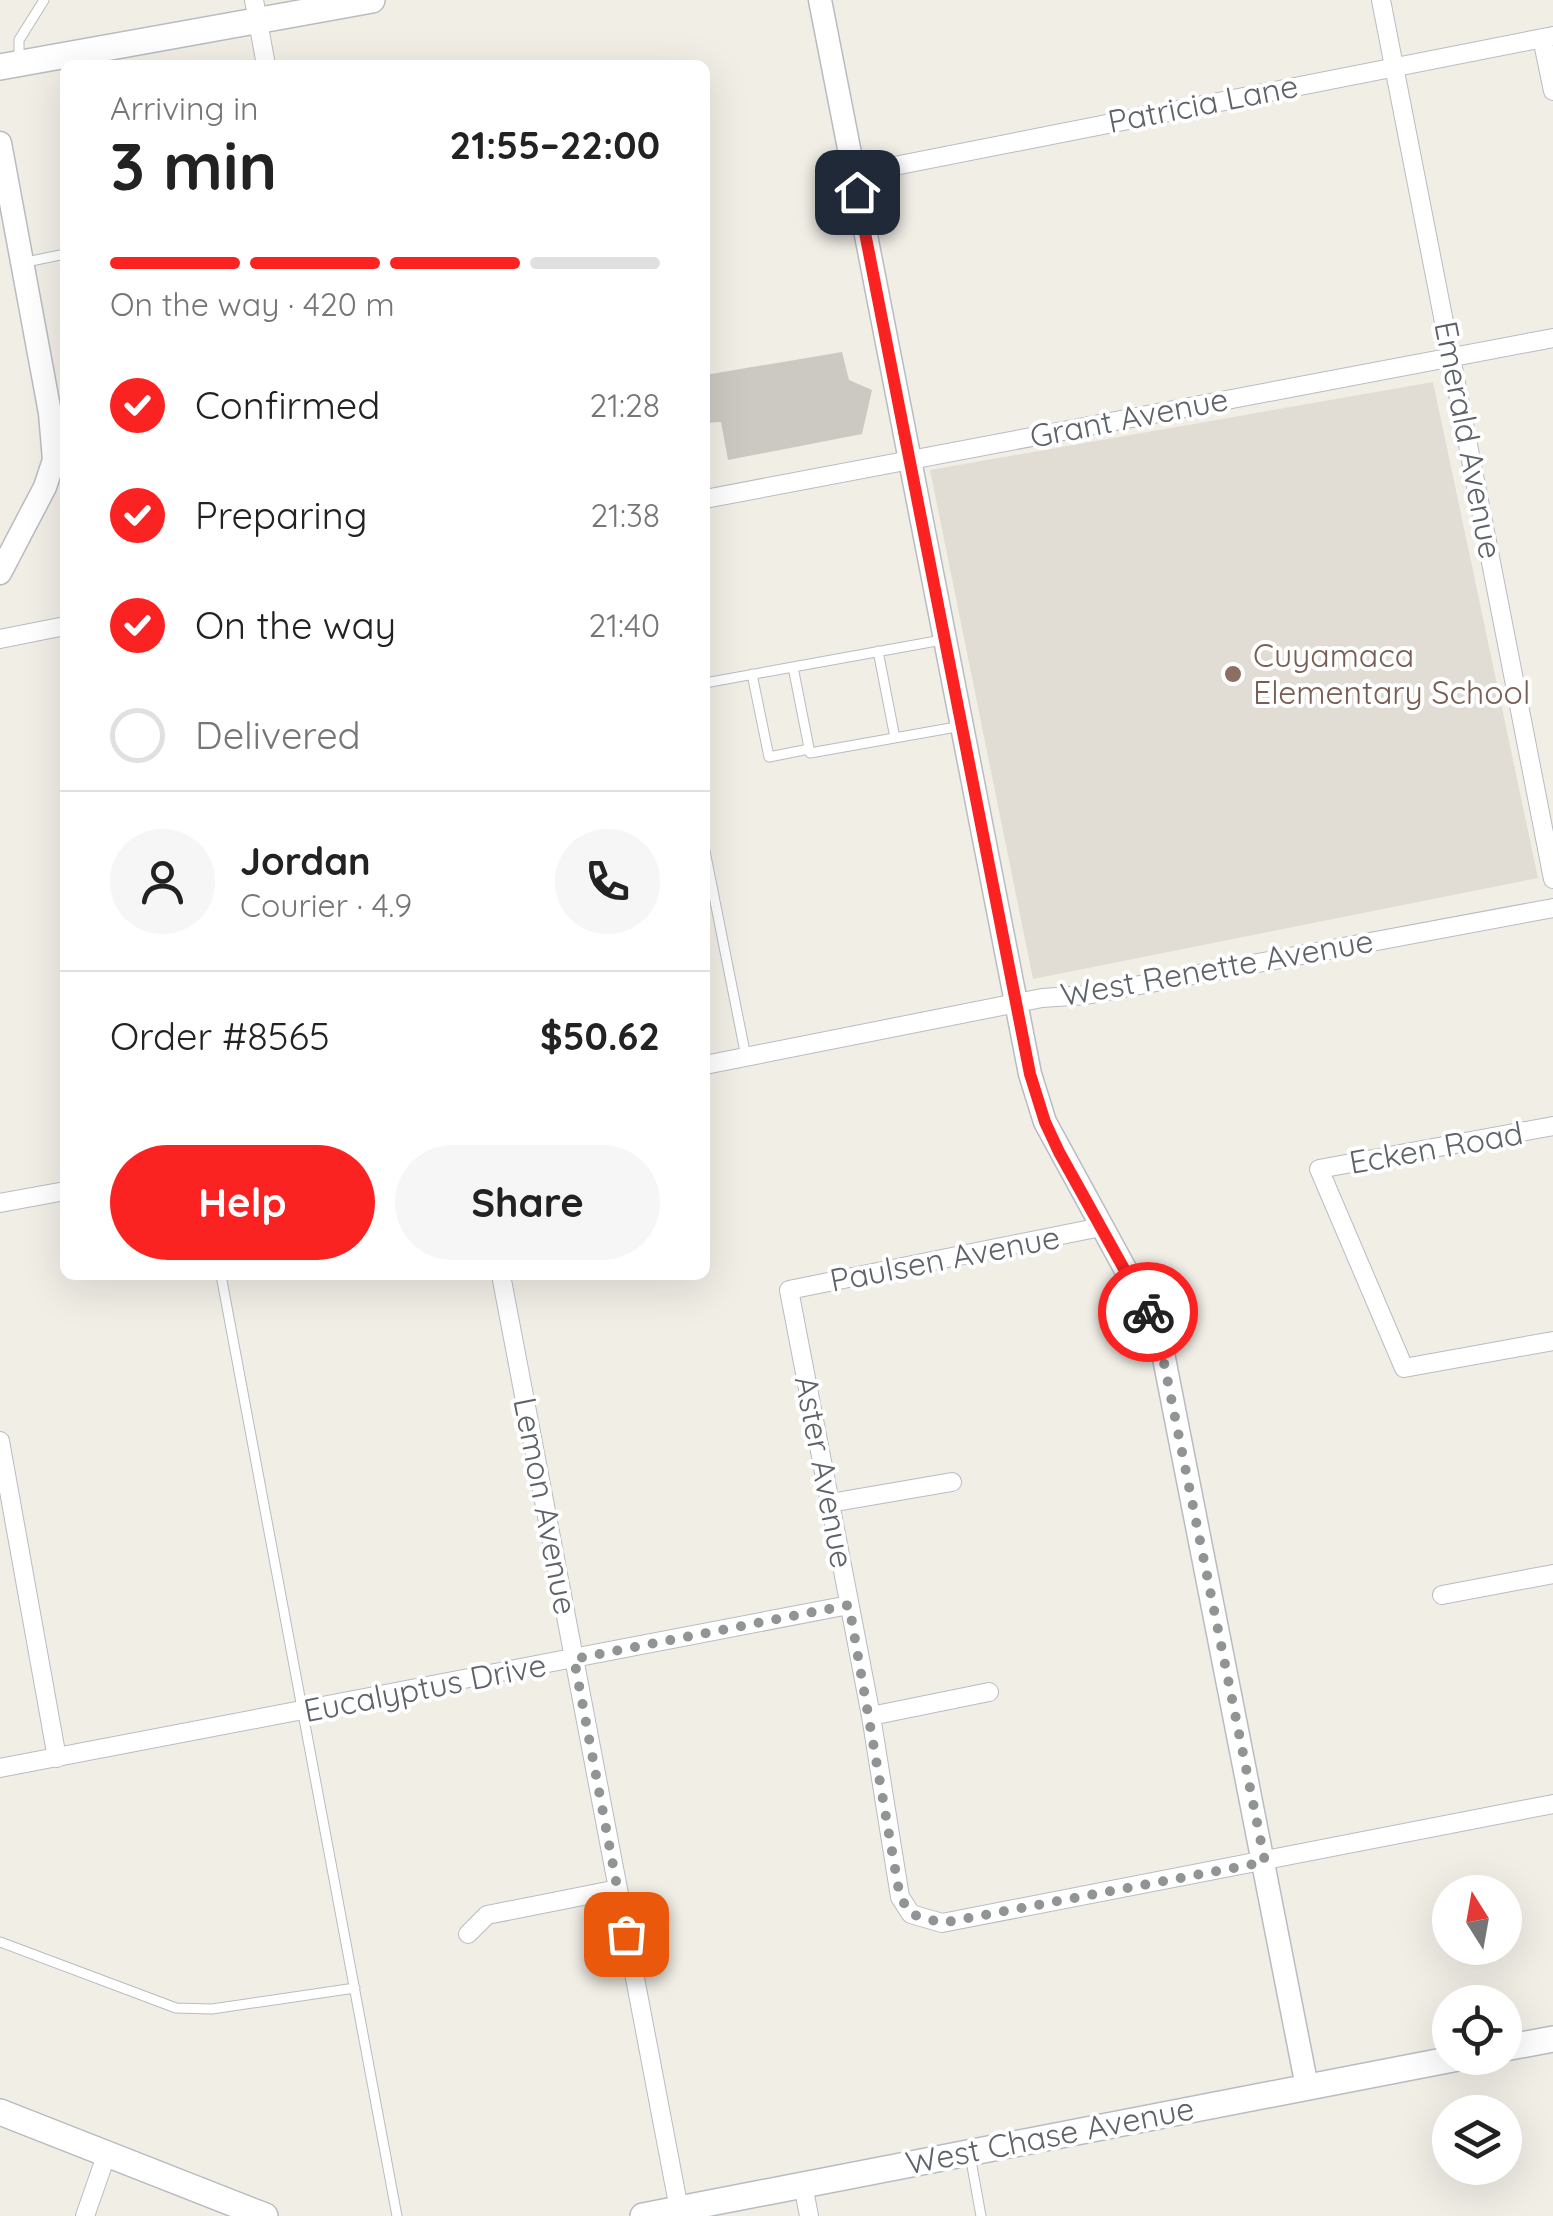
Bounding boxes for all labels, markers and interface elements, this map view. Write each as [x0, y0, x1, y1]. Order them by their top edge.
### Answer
street label: Patricia Lane [1104, 65, 1301, 141]
text: Arriving in [110, 88, 259, 128]
text: 21:55–22:00 [450, 121, 660, 169]
text: 3 min [110, 125, 277, 206]
pin [815, 150, 900, 235]
icon: home [830, 165, 885, 220]
text: On the way · 420 m [110, 284, 395, 324]
street label: Emerald Avenue [1426, 318, 1512, 562]
icon: check [110, 378, 165, 433]
street label: Grant Avenue [1026, 378, 1231, 456]
text: Confirmed [195, 381, 380, 429]
text: 21:28 [589, 385, 660, 425]
icon: check [110, 488, 165, 543]
text: Preparing [195, 491, 367, 539]
text: 21:38 [590, 495, 660, 535]
icon: check [110, 598, 165, 653]
text: On the way [195, 601, 396, 649]
text: 21:40 [589, 605, 660, 645]
place label: Cuyamaca Elementary School [1253, 635, 1530, 712]
marker: Cuyamaca Elementary School [1222, 663, 1244, 685]
text: Delivered [195, 711, 361, 759]
button: person [110, 829, 215, 934]
button: phone [555, 829, 660, 934]
text: Jordan [240, 837, 371, 885]
text: Courier · 4.9 [240, 885, 412, 925]
street label: West Renette Avenue [1057, 920, 1376, 1014]
text: Order #8565 [110, 1012, 330, 1060]
text: $50.62 [540, 1012, 660, 1060]
street label: Ecken Road [1346, 1112, 1526, 1182]
button: Help [110, 1145, 375, 1260]
button: Share [395, 1145, 660, 1260]
street label: Paulsen Avenue [826, 1216, 1063, 1300]
courier [1098, 1262, 1198, 1362]
icon: bike [1121, 1285, 1176, 1340]
street label: Aster Avenue [787, 1372, 863, 1571]
street label: Lemon Avenue [505, 1394, 587, 1618]
street label: Eucalyptus Drive [300, 1644, 550, 1730]
north arrow [1432, 1875, 1522, 1965]
map controls [1432, 1875, 1522, 2185]
pin [584, 1892, 669, 1977]
icon: bag [599, 1907, 654, 1962]
button: locate [1432, 1985, 1522, 2075]
street label: West Chase Avenue [902, 2087, 1197, 2183]
button: layers [1432, 2095, 1522, 2185]

